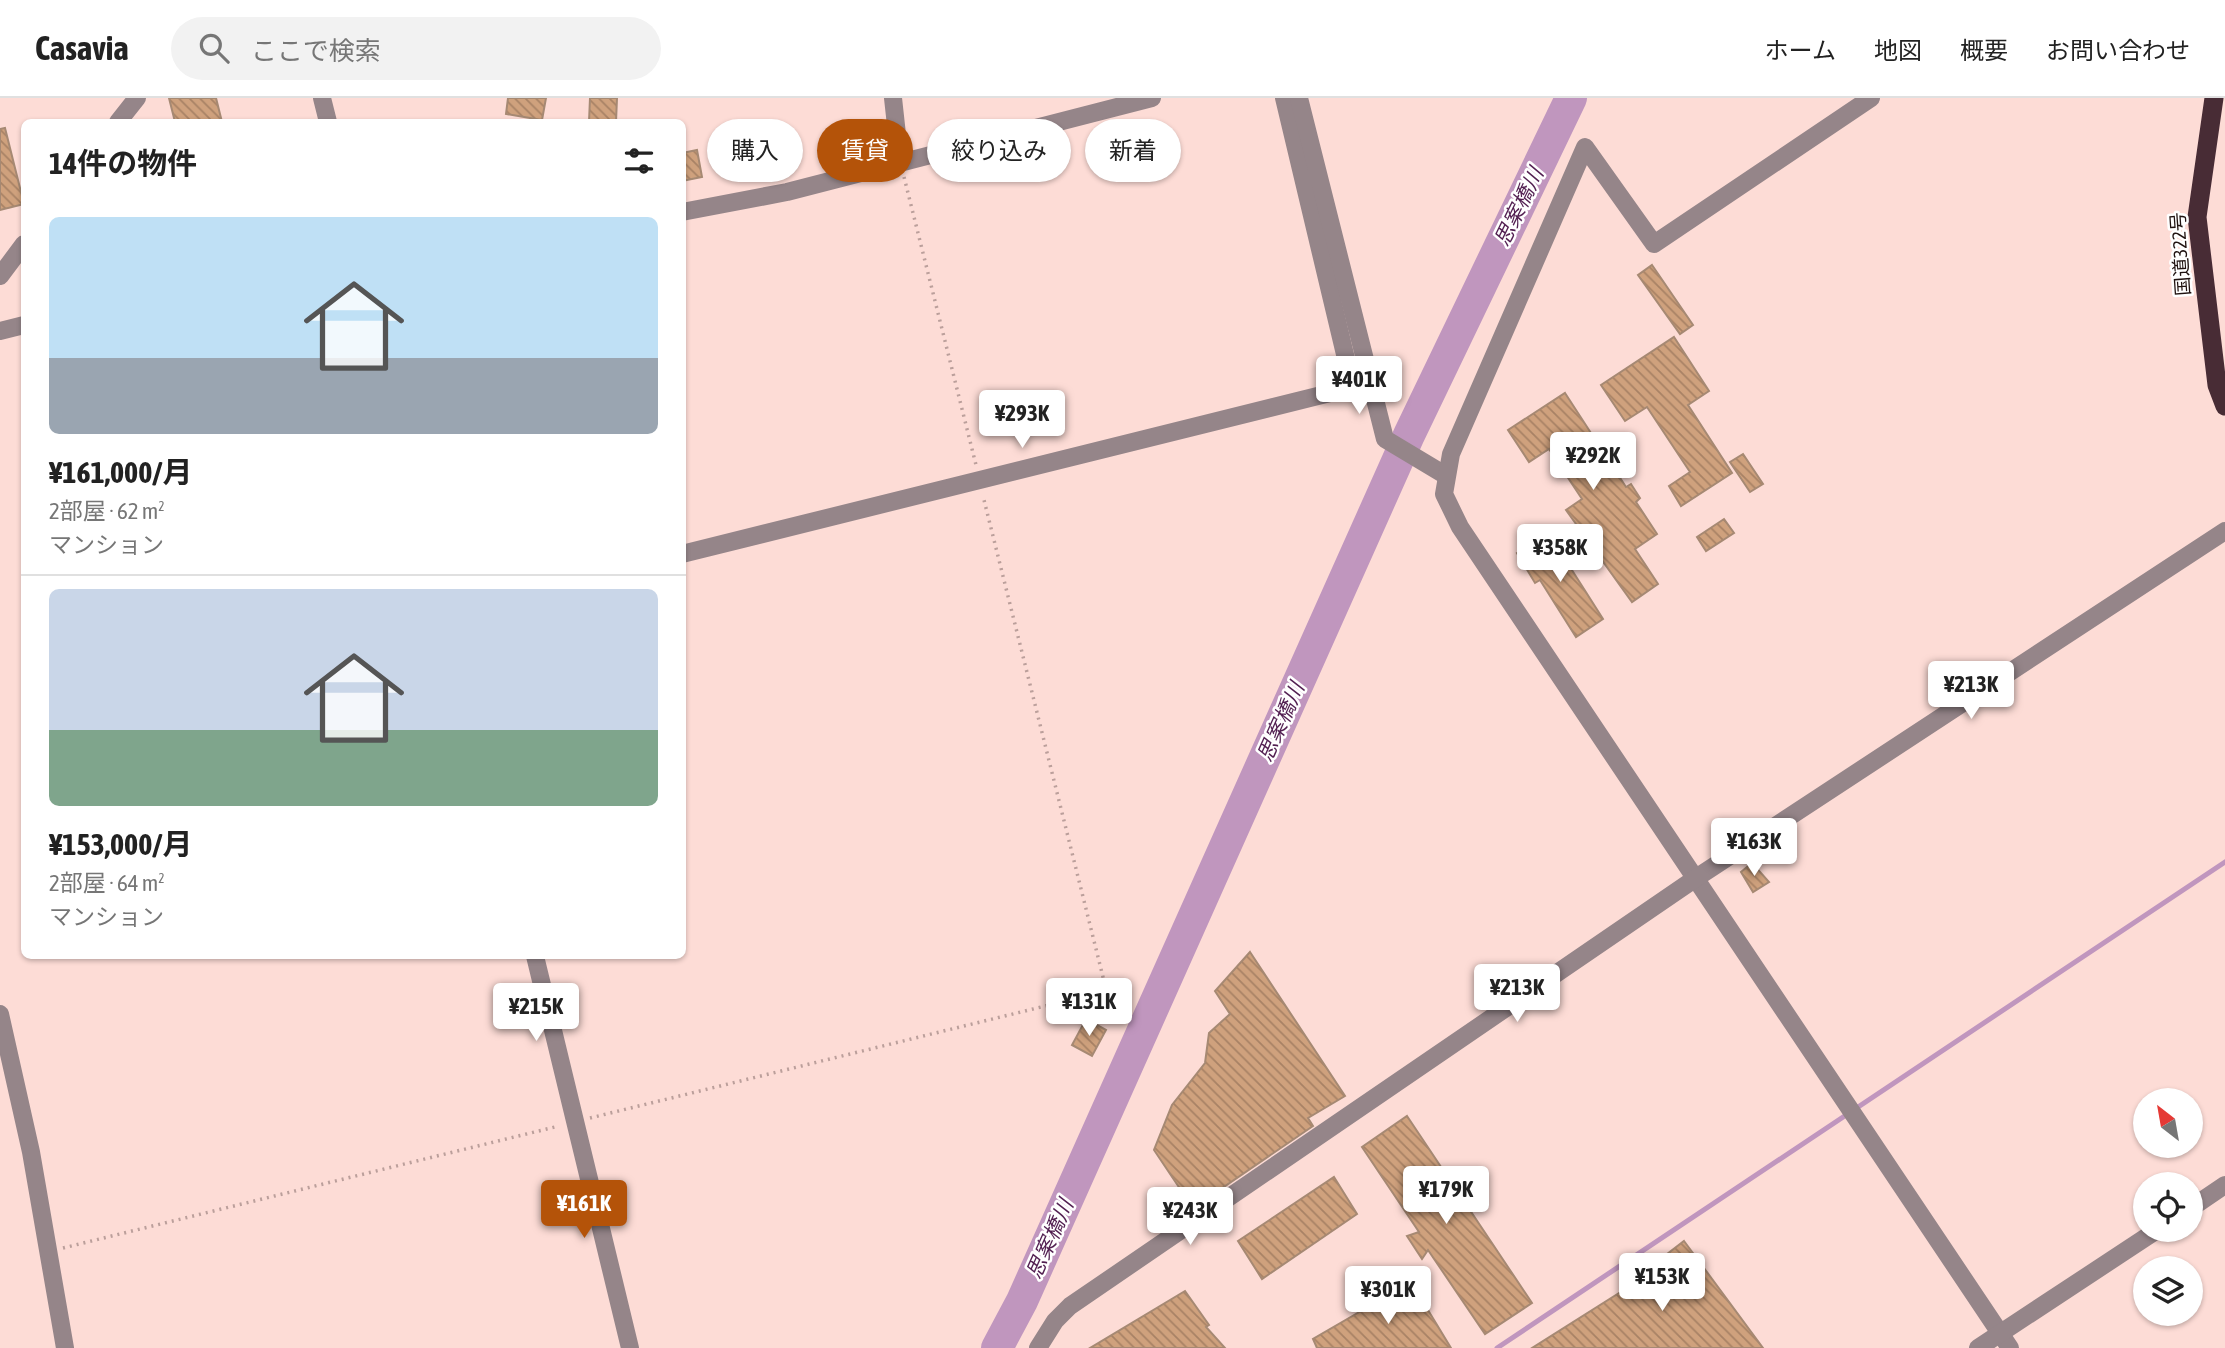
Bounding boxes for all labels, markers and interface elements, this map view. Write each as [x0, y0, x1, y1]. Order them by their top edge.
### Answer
search box [171, 17, 661, 80]
text: Casavia [35, 29, 129, 67]
icon: search [195, 29, 233, 67]
text: ここで検索 [251, 36, 381, 66]
text: ホーム [1765, 37, 1836, 64]
text: 地図 [1874, 37, 1922, 64]
text: 概要 [1960, 37, 2008, 64]
text: お問い合わせ [2046, 37, 2190, 64]
chip: 購入 [707, 119, 803, 182]
chip: 賃貸 [817, 119, 913, 182]
chip: 絞り込み [927, 119, 1071, 182]
chip: 新着 [1085, 119, 1181, 182]
icon: filters [620, 142, 658, 180]
text: 14件の物件 [49, 146, 197, 180]
water label: 思案橋川 [1489, 162, 1548, 250]
street label: 国道322号 [2166, 211, 2194, 297]
icon: home [291, 263, 417, 389]
pin: ¥401K [1310, 356, 1408, 416]
text: ¥401K [1332, 366, 1386, 392]
pin: ¥293K [973, 390, 1071, 450]
text: ¥293K [995, 400, 1049, 426]
pin: ¥292K [1544, 432, 1642, 492]
text: ¥292K [1566, 442, 1620, 468]
text: ¥161,000/月 [49, 455, 192, 489]
text: 2部屋 · 62 m² [49, 498, 165, 524]
pin: ¥358K [1511, 524, 1609, 584]
text: マンション [49, 532, 164, 558]
text: ¥358K [1533, 534, 1587, 560]
icon: home [291, 635, 417, 761]
pin: ¥213K [1922, 662, 2020, 721]
text: ¥213K [1944, 671, 1998, 697]
water label: 思案橋川 [1252, 677, 1309, 765]
pin: ¥163K [1705, 818, 1803, 878]
text: ¥153,000/月 [49, 827, 192, 861]
text: ¥163K [1727, 828, 1781, 854]
text: 2部屋 · 64 m² [49, 870, 165, 896]
text: マンション [49, 904, 164, 930]
pin: ¥213K [1468, 964, 1566, 1024]
text: ¥213K [1490, 974, 1544, 1000]
pin: ¥131K [1040, 978, 1138, 1038]
pin: ¥215K [487, 984, 585, 1043]
text: ¥131K [1062, 988, 1116, 1014]
text: ¥215K [509, 993, 563, 1019]
north arrow [2133, 1088, 2203, 1158]
map controls [2133, 1088, 2203, 1326]
pin: ¥179K [1397, 1166, 1495, 1226]
button: locate [2133, 1172, 2203, 1242]
text: ¥179K [1419, 1176, 1473, 1202]
pin: ¥161K [535, 1180, 633, 1240]
pin: ¥243K [1141, 1188, 1239, 1247]
text: ¥161K [557, 1190, 611, 1216]
water label: 思案橋川 [1021, 1194, 1078, 1282]
text: ¥243K [1163, 1197, 1217, 1223]
pin: ¥153K [1613, 1254, 1711, 1313]
button: layers [2133, 1256, 2203, 1326]
text: ¥153K [1635, 1263, 1689, 1289]
pin: ¥301K [1339, 1266, 1437, 1326]
text: ¥301K [1361, 1276, 1415, 1302]

